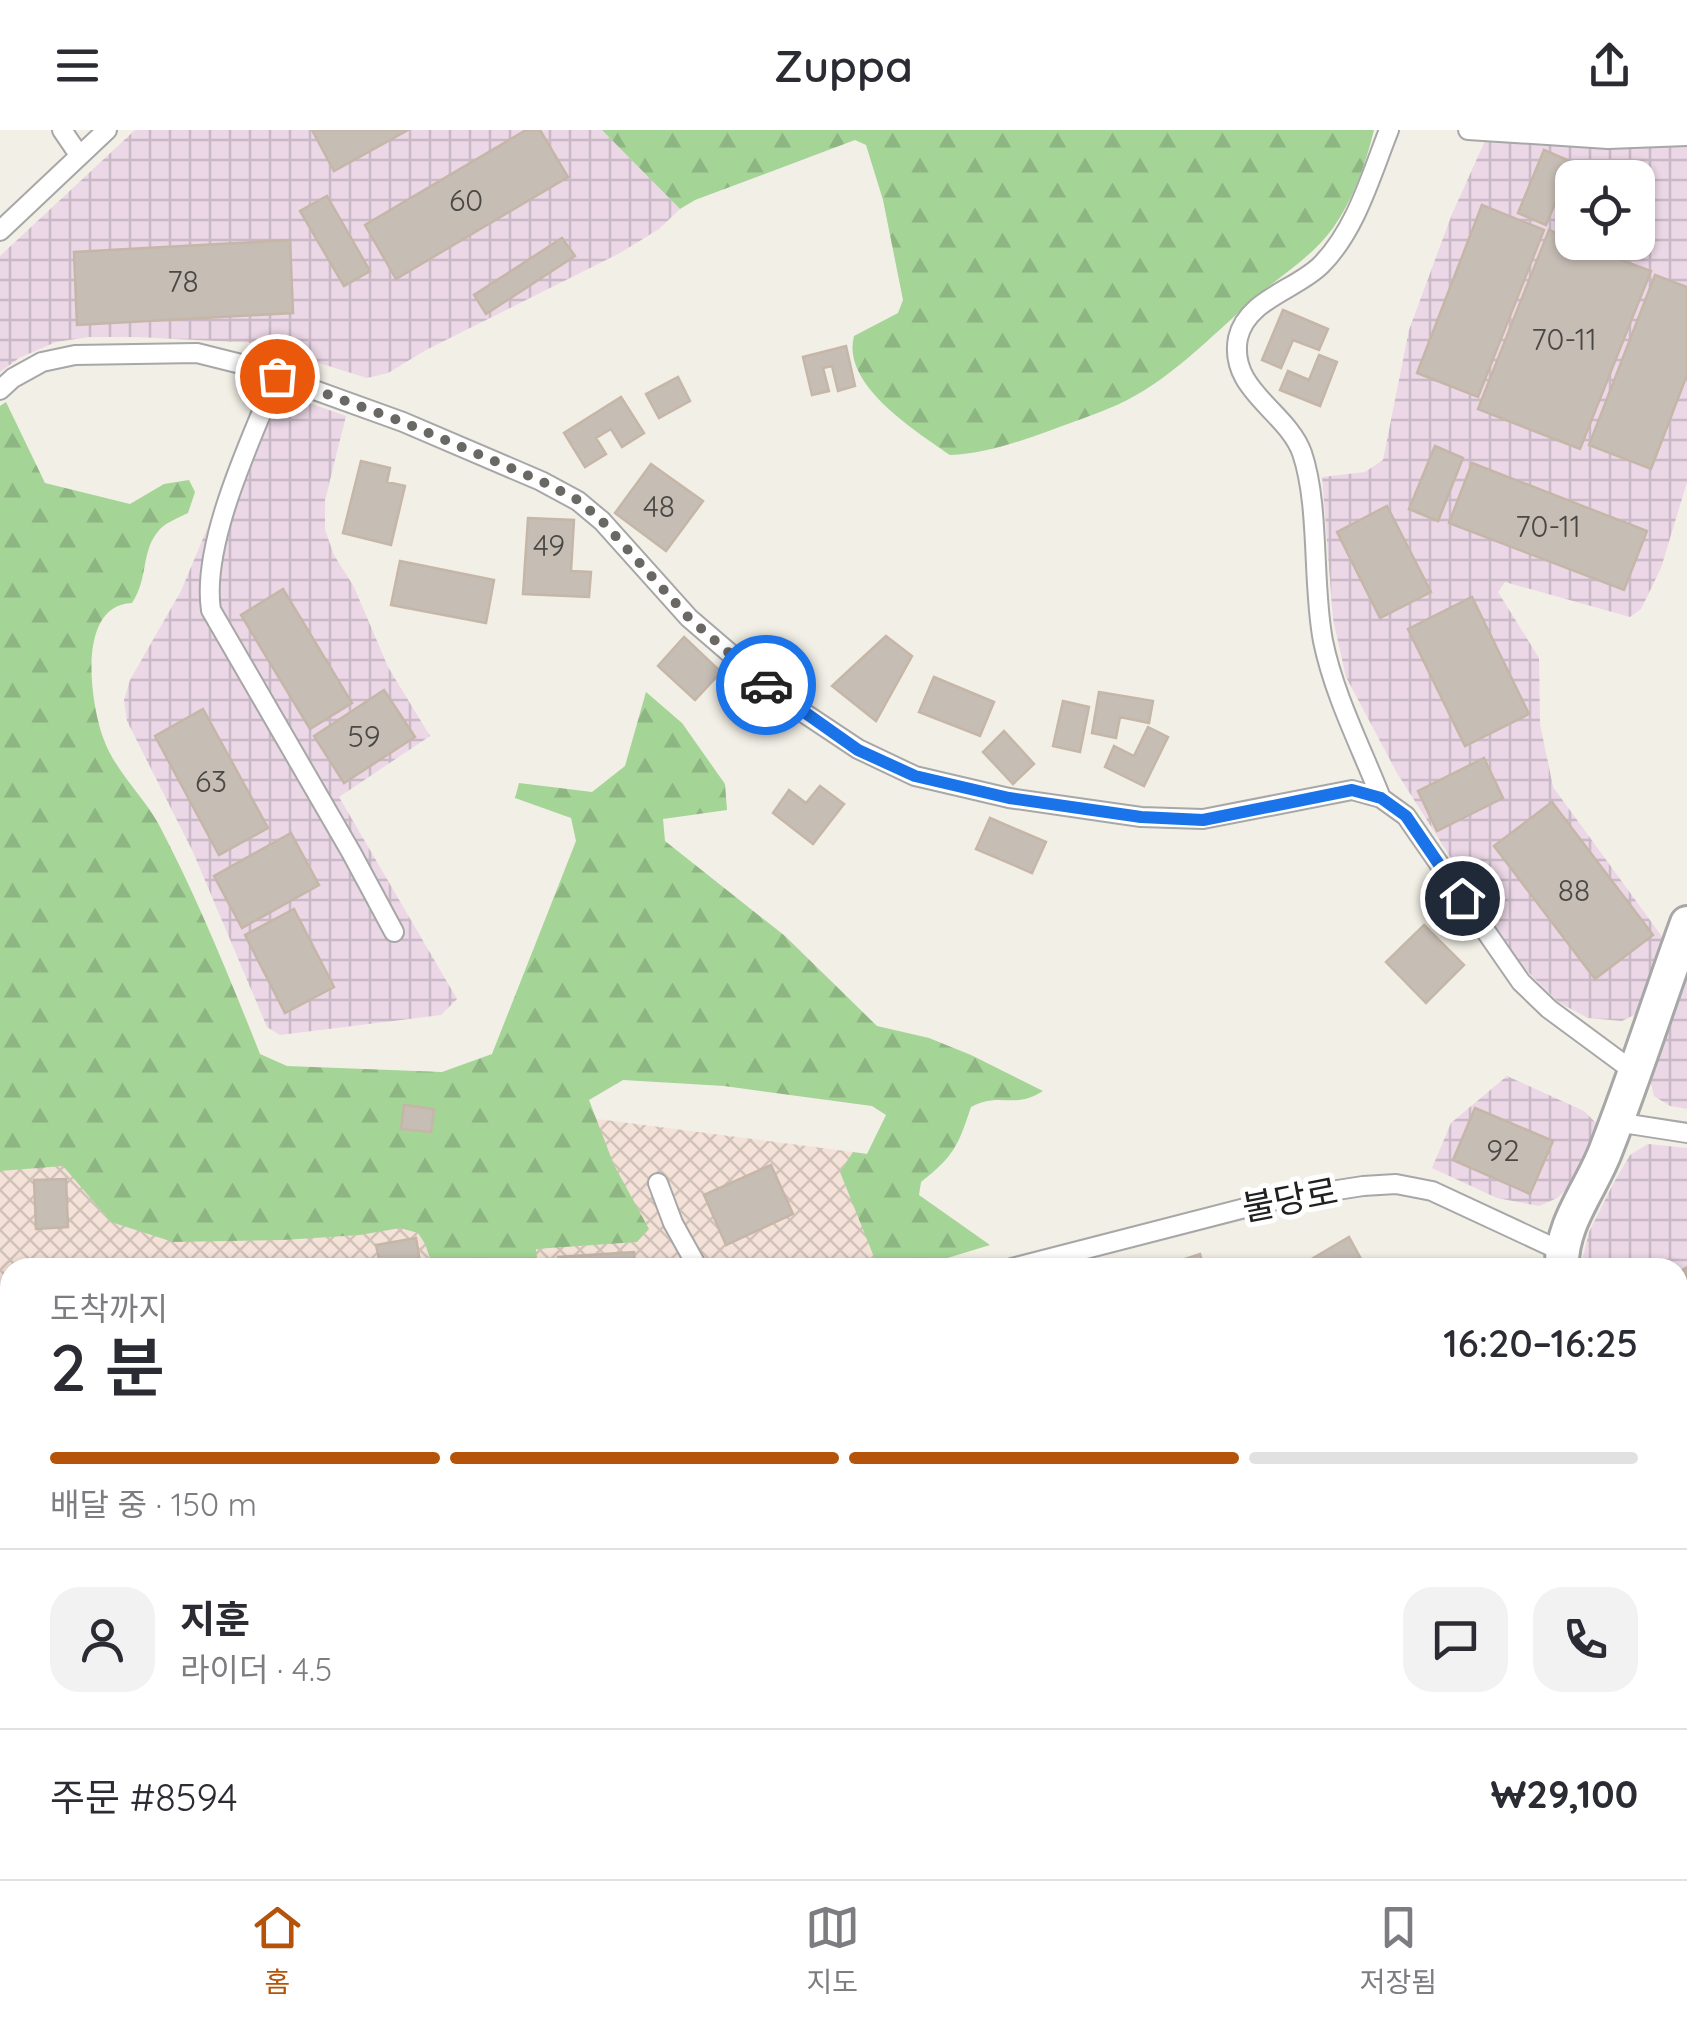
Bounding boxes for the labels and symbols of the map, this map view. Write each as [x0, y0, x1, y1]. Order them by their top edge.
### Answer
house number: 60 [449, 181, 483, 219]
house number: 78 [167, 262, 199, 300]
house number: 70-11 [1531, 320, 1597, 358]
pin [235, 334, 320, 419]
house number: 48 [643, 487, 675, 525]
house number: 70-11 [1515, 507, 1581, 545]
house number: 49 [533, 526, 565, 564]
courier [716, 635, 816, 735]
house number: 59 [347, 717, 381, 755]
house number: 63 [195, 762, 227, 800]
pin [1420, 856, 1505, 941]
house number: 88 [1558, 871, 1590, 909]
house number: 92 [1486, 1131, 1520, 1169]
street label: 불당로 [1238, 1168, 1341, 1230]

